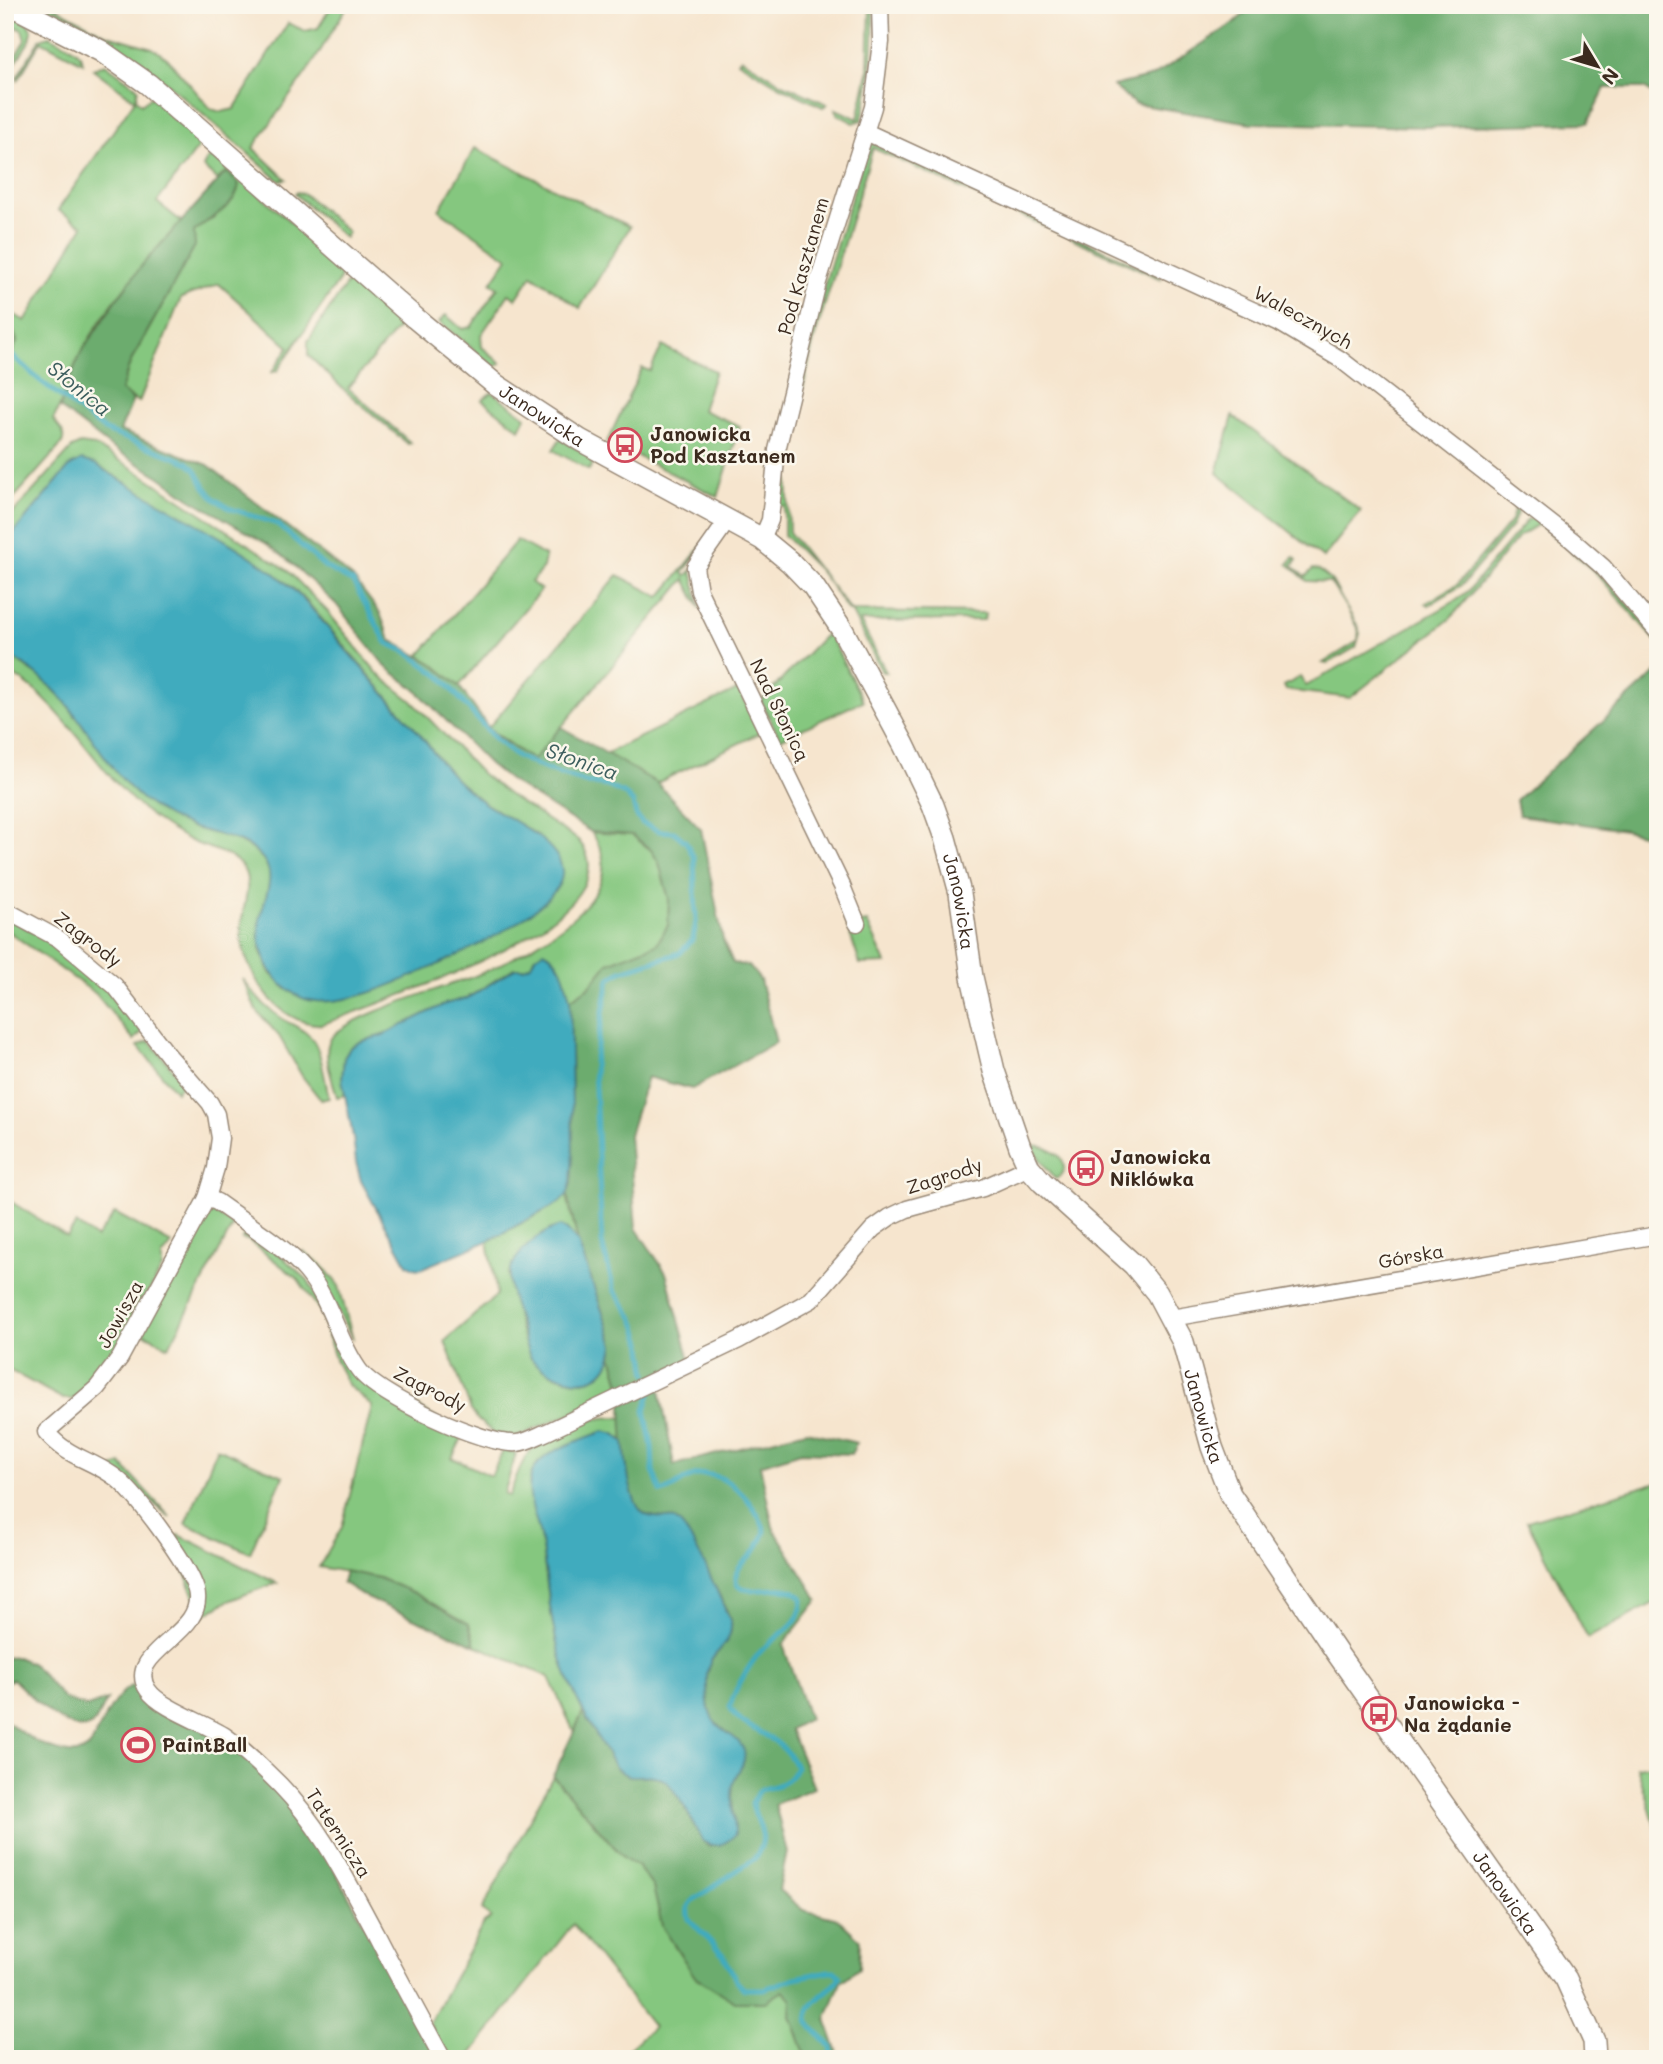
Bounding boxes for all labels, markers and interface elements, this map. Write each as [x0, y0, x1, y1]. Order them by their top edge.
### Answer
north arrow [1562, 32, 1632, 102]
text: N [1597, 63, 1625, 90]
street label: Pod Kasztanem [771, 194, 834, 337]
street label: Walecznych [1249, 279, 1357, 354]
water label: Słonica [43, 354, 117, 422]
street label: Janowicka [495, 378, 590, 452]
place label: Janowicka Pod Kasztanem [650, 421, 795, 468]
bus stop icon: Janowicka Pod Kasztanem [606, 426, 644, 464]
street label: Nad Słonicą [745, 654, 816, 765]
water label: Słonica [543, 736, 622, 785]
street label: Janowicka [938, 850, 981, 951]
street label: Zagrody [49, 905, 127, 972]
place label: Janowicka Niklówka [1110, 1144, 1211, 1191]
bus stop icon: Janowicka Niklówka [1067, 1149, 1105, 1187]
street label: Zagrody [903, 1152, 985, 1200]
street label: Górska [1376, 1237, 1446, 1274]
street label: Jowisza [91, 1275, 148, 1352]
street label: Zagrody [390, 1360, 471, 1417]
street label: Janowicka [1179, 1366, 1230, 1467]
place label: Janowicka - Na żądanie [1404, 1690, 1520, 1737]
bus stop icon: Janowicka - Na żądanie [1360, 1695, 1398, 1733]
sports icon: PaintBall [119, 1726, 157, 1764]
place label: PaintBall [162, 1732, 247, 1757]
street label: Taternicza [301, 1783, 378, 1882]
street label: Janowicka [1468, 1845, 1544, 1940]

